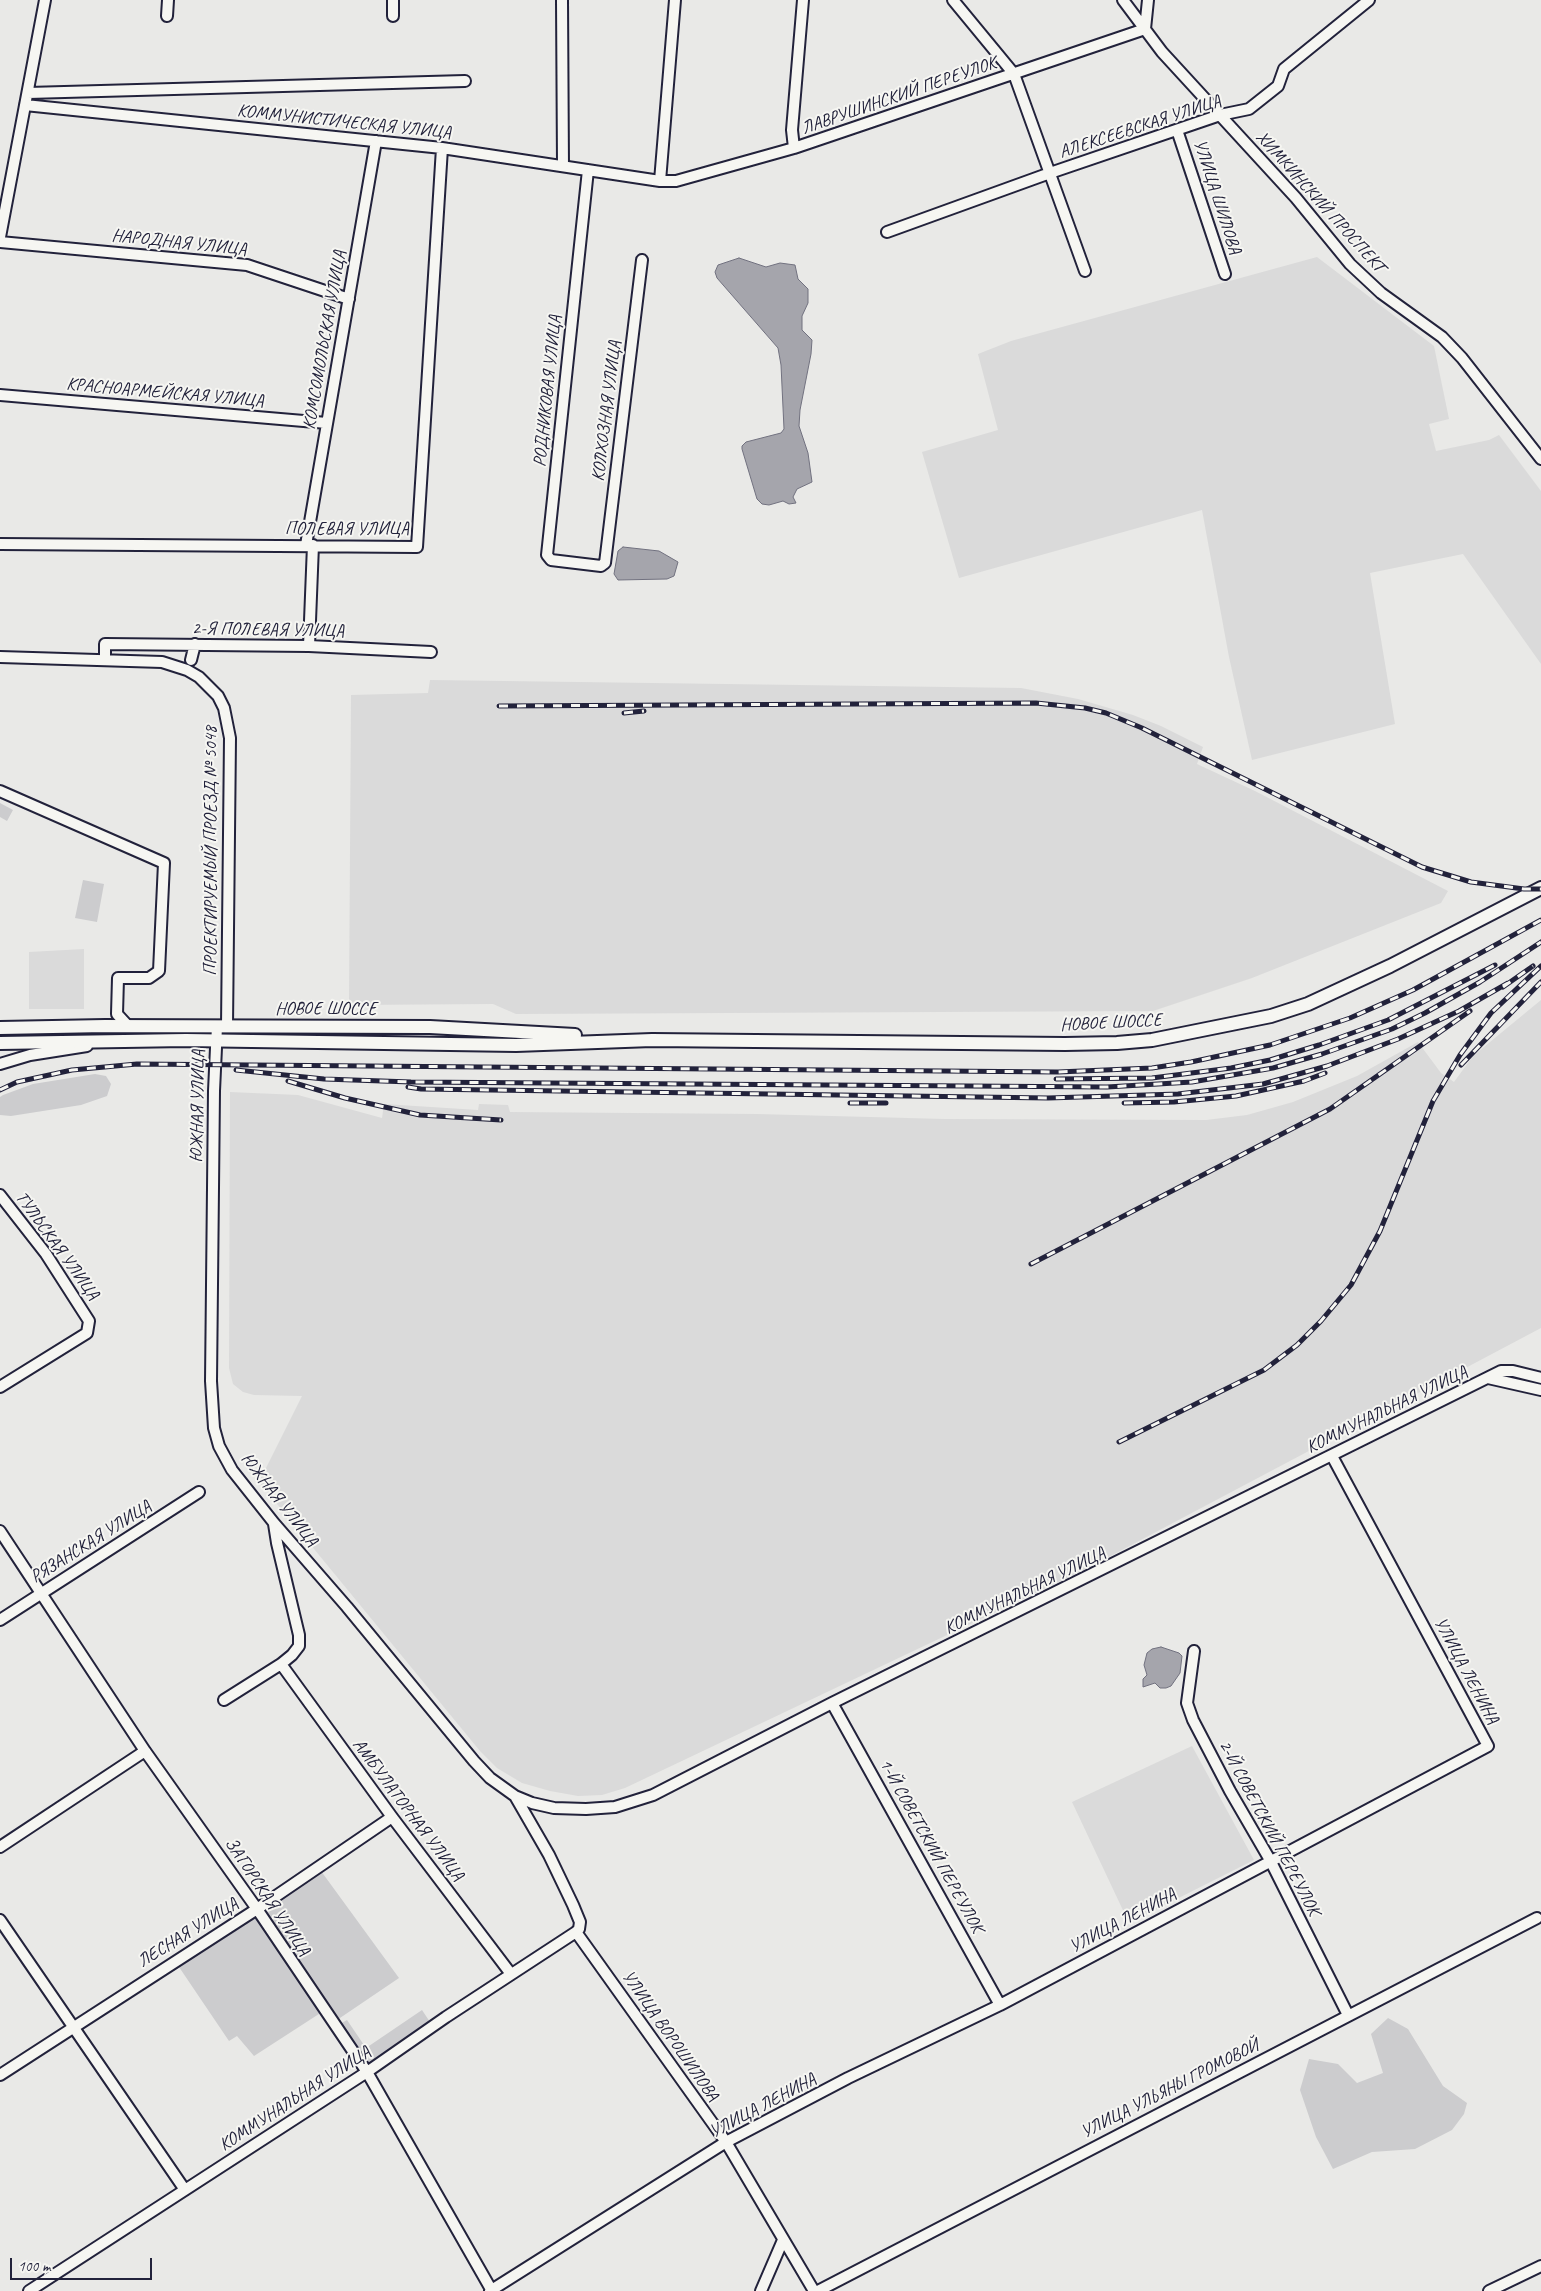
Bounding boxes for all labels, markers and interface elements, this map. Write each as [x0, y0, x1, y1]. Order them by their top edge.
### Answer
street label: ЛАВРУШИНСКИЙ ПЕРЕУЛОК [799, 52, 999, 140]
street label: АЛЕКСЕЕВСКАЯ УЛИЦА [1056, 91, 1224, 163]
street label: КОММУНИСТИЧЕСКАЯ УЛИЦА [236, 100, 452, 144]
street label: ХИМКИНСКИЙ ПРОСПЕКТ [1251, 127, 1389, 277]
street label: УЛИЦА ШИЛОВА [1188, 137, 1246, 257]
street label: НАРОДНАЯ УЛИЦА [111, 225, 247, 261]
street label: КОМСОМОЛЬСКАЯ УЛИЦА [299, 249, 351, 431]
street label: РОДНИКОВАЯ УЛИЦА [529, 314, 567, 468]
street label: КОЛХОЗНАЯ УЛИЦА [588, 340, 626, 482]
street label: КРАСНОАРМЕЙСКАЯ УЛИЦА [65, 374, 265, 412]
street label: ПОЛЕВАЯ УЛИЦА [285, 518, 409, 540]
street label: 2-Я ПОЛЕВАЯ УЛИЦА [192, 618, 344, 642]
street label: ПРОЕКТИРУЕМЫЙ ПРОЕЗД № 5048 [200, 726, 222, 976]
street label: НОВОЕ ШОССЕ [275, 998, 377, 1020]
street label: НОВОЕ ШОССЕ [1060, 1010, 1162, 1036]
street label: ЮЖНАЯ УЛИЦА [186, 1049, 210, 1163]
street label: ТУЛЬСКАЯ УЛИЦА [10, 1188, 104, 1304]
street label: КОММУНАЛЬНАЯ УЛИЦА [1303, 1362, 1471, 1458]
street label: ЮЖНАЯ УЛИЦА [236, 1449, 322, 1551]
street label: РЯЗАНСКАЯ УЛИЦА [27, 1496, 155, 1588]
street label: КОММУНАЛЬНАЯ УЛИЦА [941, 1543, 1109, 1639]
street label: УЛИЦА ЛЕНИНА [1429, 1614, 1503, 1728]
street label: АМБУЛАТОРНАЯ УЛИЦА [348, 1735, 468, 1885]
street label: 2-Й СОВЕТСКИЙ ПЕРЕУЛОК [1214, 1737, 1324, 1919]
street label: 1-Й СОВЕТСКИЙ ПЕРЕУЛОК [874, 1755, 988, 1937]
street label: ЗАГОРСКАЯ УЛИЦА [220, 1834, 314, 1960]
street label: УЛИЦА ЛЕНИНА [1066, 1884, 1180, 1958]
street label: ЛЕСНАЯ УЛИЦА [134, 1893, 242, 1973]
street label: УЛИЦА ВОРОШИЛОВА [617, 1967, 723, 2105]
street label: УЛИЦА УЛЬЯНЫ ГРОМОВОЙ [1077, 2035, 1263, 2143]
street label: КОММУНАЛЬНАЯ УЛИЦА [215, 2042, 375, 2156]
street label: УЛИЦА ЛЕНИНА [706, 2069, 820, 2143]
scale bar [12, 2248, 155, 2280]
text: 100 m [18, 2257, 50, 2276]

